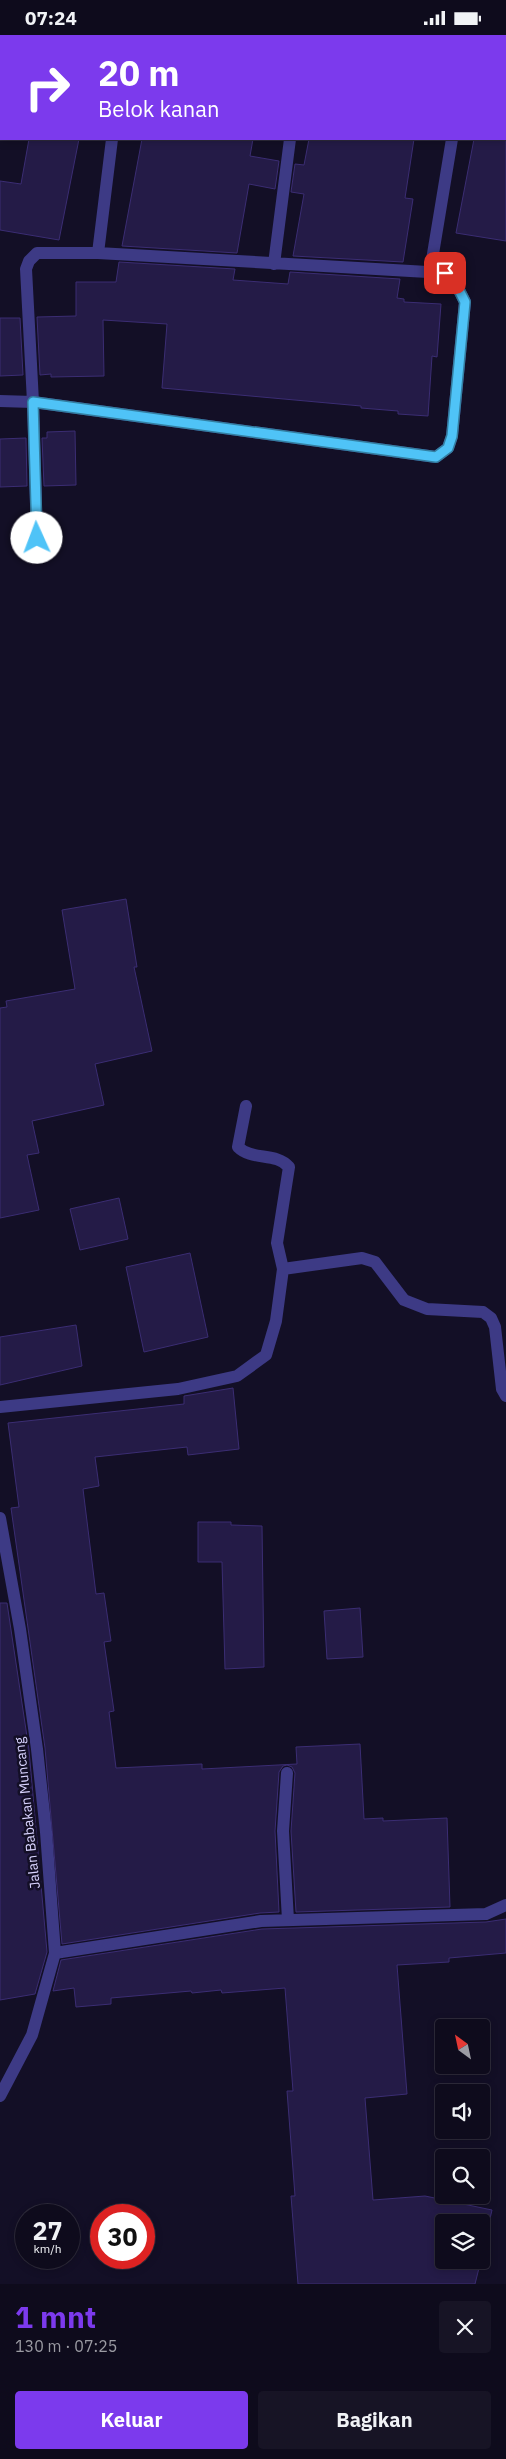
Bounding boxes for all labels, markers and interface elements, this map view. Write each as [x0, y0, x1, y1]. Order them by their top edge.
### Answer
text: 07:24 [25, 6, 77, 30]
text: 20 m [98, 50, 180, 96]
icon: right [15, 55, 80, 120]
text: Belok kanan [98, 94, 220, 123]
pin [424, 252, 466, 294]
icon: arrive [431, 259, 459, 287]
position arrow [10, 511, 62, 563]
street label: Jalan Babakan Muncang [10, 1736, 44, 1890]
north arrow [435, 2019, 490, 2074]
map controls [435, 2019, 490, 2269]
button: sound [435, 2084, 490, 2139]
button: search [435, 2149, 490, 2204]
speed limit sign: 30 [90, 2204, 155, 2269]
text: 27 [32, 2214, 63, 2247]
button: layers [435, 2214, 490, 2269]
text: km/h [33, 2241, 62, 2256]
text: 1 mnt [15, 2297, 96, 2336]
button: close [439, 2301, 491, 2353]
text: 130 m · 07:25 [15, 2336, 117, 2356]
button: Keluar [15, 2391, 248, 2449]
button: Bagikan [258, 2391, 491, 2449]

